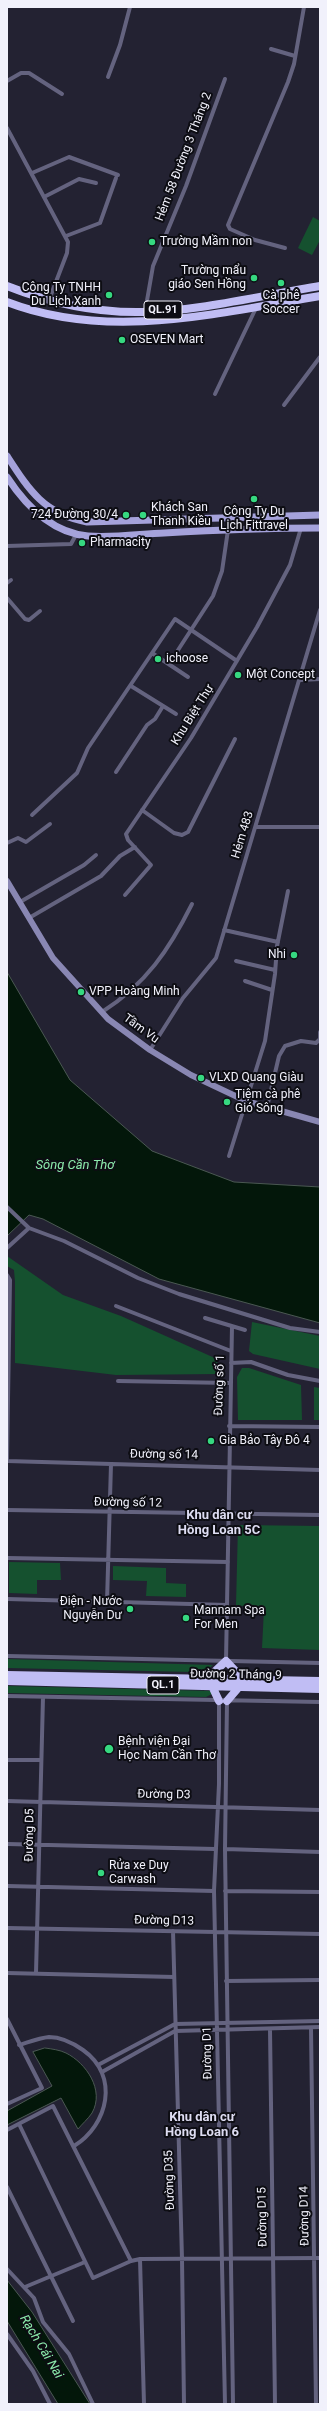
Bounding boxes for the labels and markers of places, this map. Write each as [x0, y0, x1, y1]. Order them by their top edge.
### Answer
place label: Trường Mầm non [160, 235, 252, 249]
marker: Trường Mầm non [147, 237, 157, 247]
place label: Trường mẩu giáo Sen Hồng [168, 264, 246, 292]
marker: Trường mẩu giáo Sen Hồng [249, 273, 259, 283]
marker: Cà phê Soccer [276, 278, 286, 288]
place label: Công Ty TNHH Du Lịch Xanh [22, 281, 101, 309]
place label: Cà phê Soccer [262, 289, 300, 317]
marker: Công Ty TNHH Du Lịch Xanh [104, 290, 114, 300]
place label: OSEVEN Mart [130, 333, 203, 347]
marker: OSEVEN Mart [117, 335, 127, 345]
marker: Công Ty Du Lịch Fittravel [249, 494, 259, 504]
place label: Khách Sạn Thanh Kiều [151, 501, 211, 529]
place label: Công Ty Du Lịch Fittravel [220, 505, 288, 533]
place label: 724 Đường 30/4 [31, 508, 118, 522]
marker: 724 Đường 30/4 [121, 510, 131, 520]
marker: Khách Sạn Thanh Kiều [138, 510, 148, 520]
place label: Pharmacity [90, 536, 151, 550]
marker: Pharmacity [77, 538, 87, 548]
place label: ichoose [166, 652, 208, 666]
marker: ichoose [153, 654, 163, 664]
place label: Một Concept [246, 668, 315, 682]
marker: Một Concept [233, 670, 243, 680]
place label: Nhi [268, 948, 286, 962]
marker: Nhi [289, 950, 299, 960]
place label: VPP Hoàng Minh [89, 985, 180, 999]
marker: VPP Hoàng Minh [76, 987, 86, 997]
place label: VLXD Quang Giàu [209, 1071, 303, 1085]
marker: VLXD Quang Giàu [196, 1073, 206, 1083]
place label: Tiệm cà phê Gió Sông [235, 1088, 300, 1116]
marker: Tiệm cà phê Gió Sông [222, 1097, 232, 1107]
place label: Gia Bảo Tây Đô 4 [219, 1434, 310, 1448]
marker: Gia Bảo Tây Đô 4 [206, 1436, 216, 1446]
place label: Điện - Nước Nguyễn Dư [60, 1595, 122, 1623]
marker: Điện - Nước Nguyễn Dư [125, 1604, 135, 1614]
place label: Mannam Spa For Men [194, 1604, 265, 1632]
marker: Mannam Spa For Men [181, 1613, 191, 1623]
place label: Bệnh viện Đại Học Nam Cần Thơ [118, 1735, 216, 1763]
marker: Bệnh viện Đại Học Nam Cần Thơ [103, 1743, 115, 1755]
place label: Rửa xe Duy Carwash [109, 1859, 169, 1887]
marker: Rửa xe Duy Carwash [96, 1868, 106, 1878]

